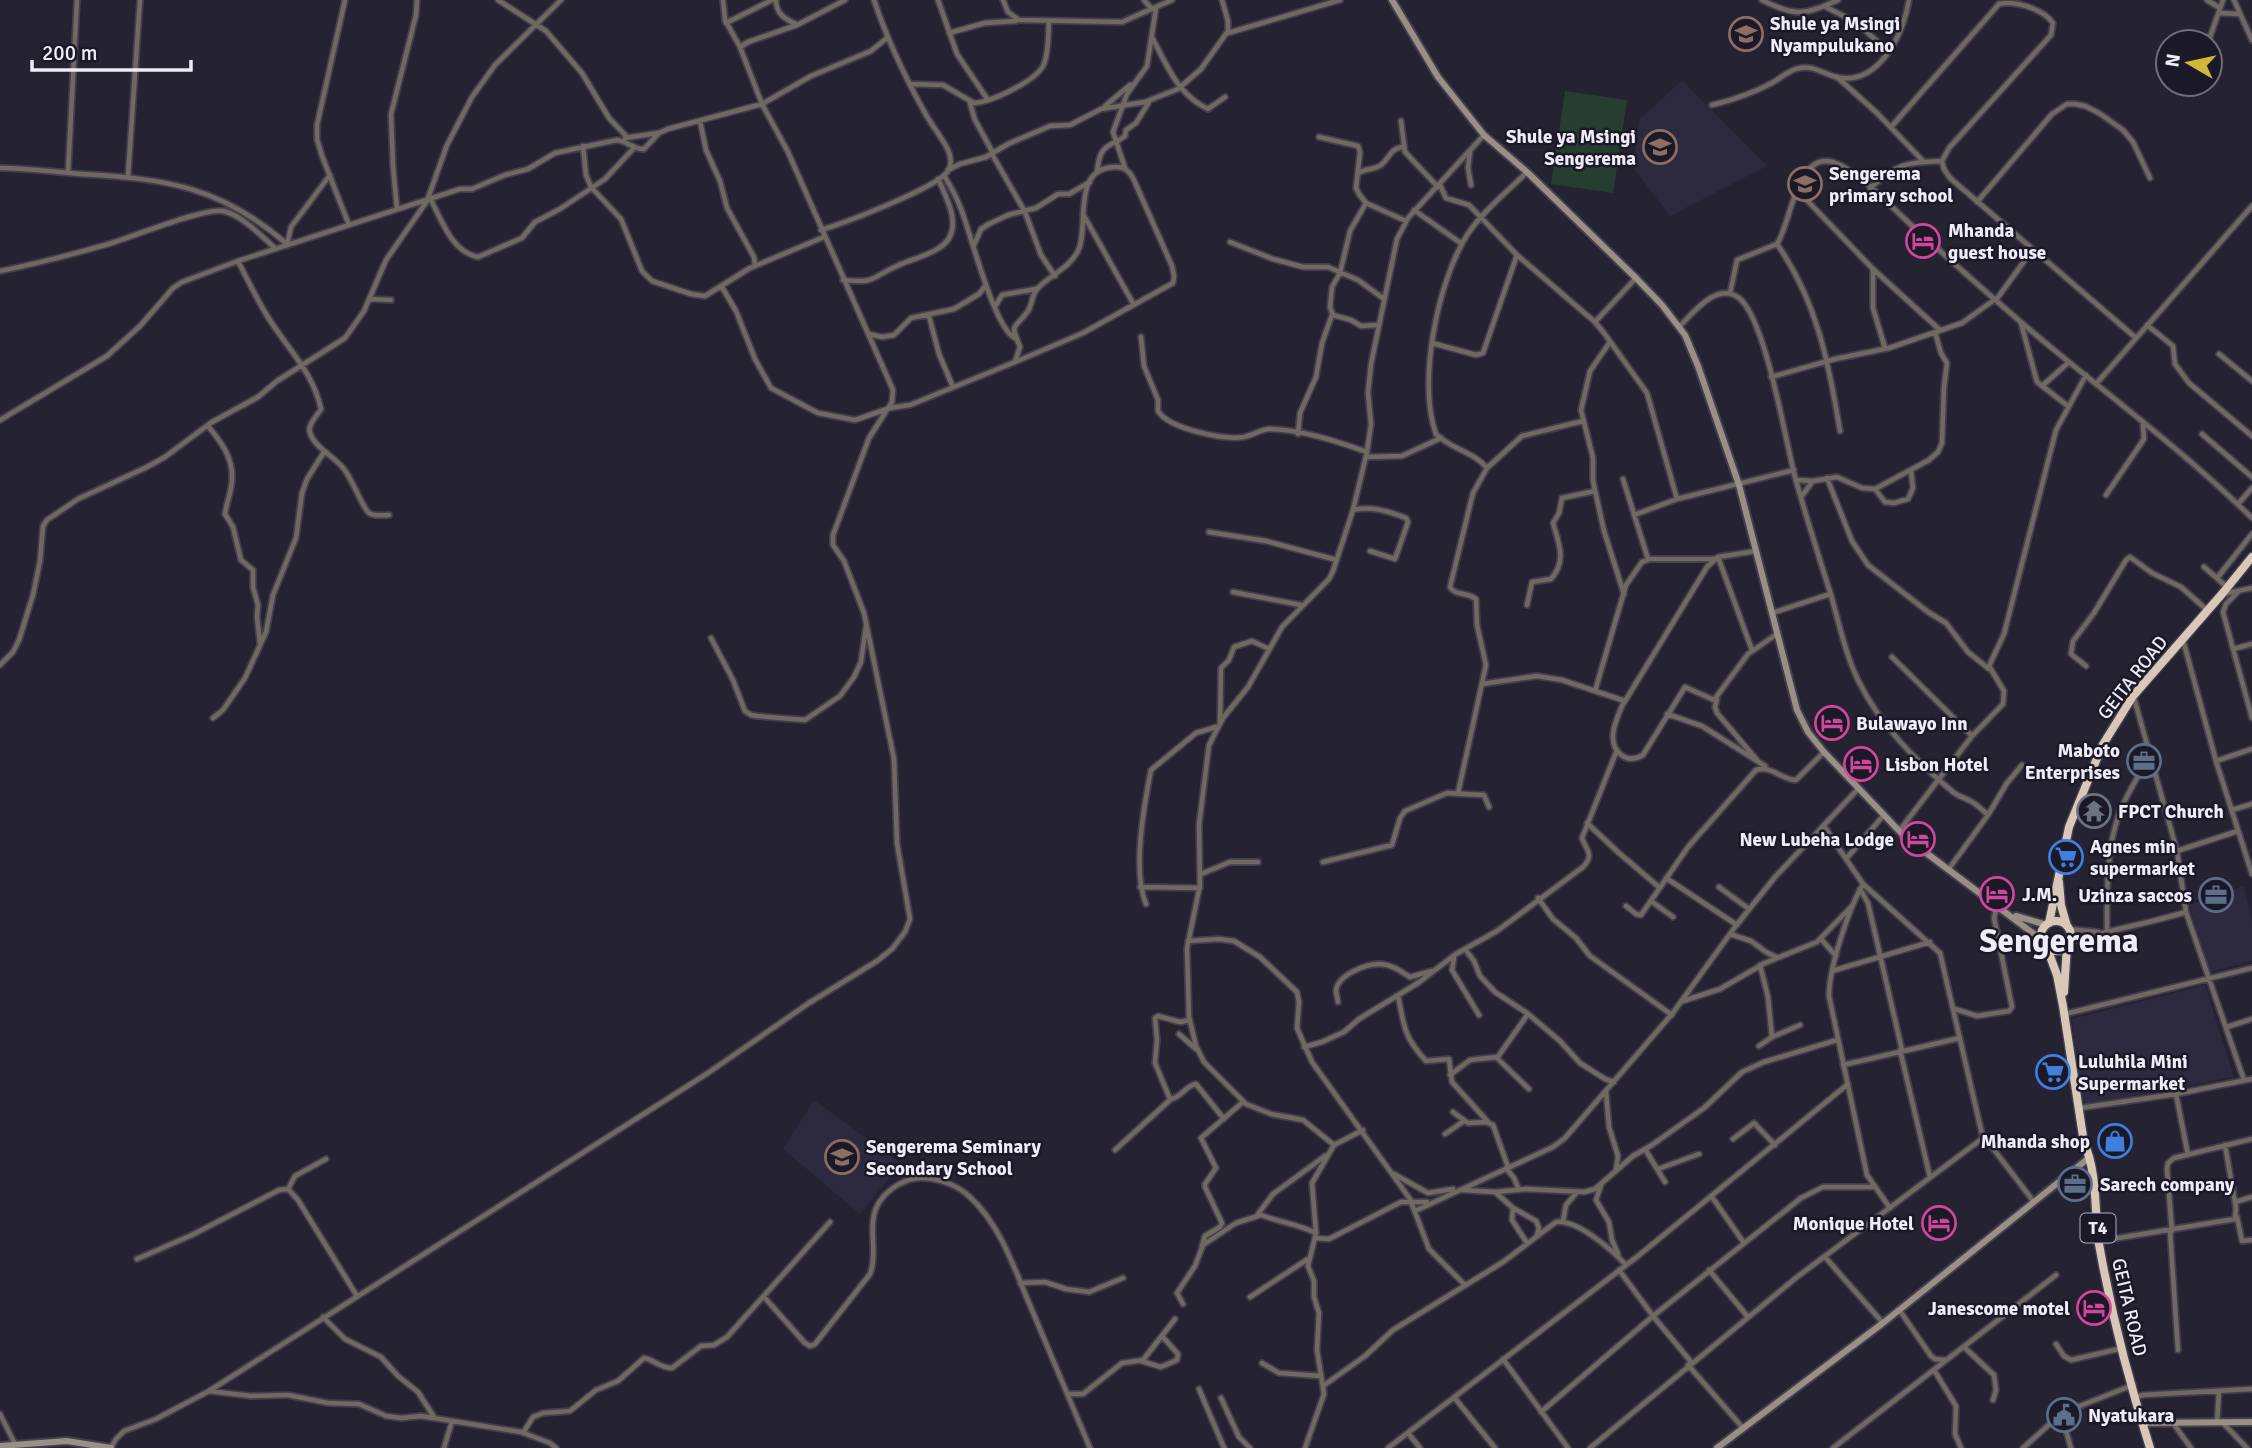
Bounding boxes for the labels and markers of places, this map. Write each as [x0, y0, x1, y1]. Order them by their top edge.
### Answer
place label: Shule ya Msingi Nyampulukano [1770, 12, 1900, 58]
school or university icon: Shule ya Msingi Nyampulukano [1727, 15, 1765, 53]
place label: Shule ya Msingi Sengerema [1506, 125, 1636, 171]
school or university icon: Shule ya Msingi Sengerema [1641, 128, 1679, 166]
place label: Sengerema primary school [1829, 162, 1953, 208]
school or university icon: Sengerema primary school [1786, 165, 1824, 203]
place label: Mhanda guest house [1948, 219, 2046, 265]
hotel icon: Mhanda guest house [1904, 222, 1942, 260]
hotel icon: Bulawayo Inn [1813, 704, 1851, 742]
place label: Bulawayo Inn [1856, 712, 1968, 736]
place label: Maboto Enterprises [2025, 739, 2120, 785]
office icon: Maboto Enterprises [2125, 742, 2163, 780]
hotel icon: Lisbon Hotel [1842, 745, 1880, 783]
place label: Lisbon Hotel [1885, 753, 1989, 777]
temple icon: FPCT Church [2075, 792, 2113, 830]
place label: FPCT Church [2118, 800, 2224, 824]
hotel icon: New Lubeha Lodge [1899, 820, 1937, 858]
place label: New Lubeha Lodge [1739, 828, 1894, 852]
place label: Agnes min supermarket [2090, 835, 2195, 881]
supermarket icon: Agnes min supermarket [2047, 838, 2085, 876]
hotel icon: J.M. [1978, 875, 2016, 913]
office icon: Uzinza saccos [2197, 876, 2235, 914]
place label: J.M. [2022, 883, 2057, 907]
place label: Uzinza saccos [2078, 884, 2192, 908]
place label: Luluhila Mini Supermarket [2078, 1050, 2188, 1096]
supermarket icon: Luluhila Mini Supermarket [2034, 1053, 2072, 1091]
shop icon: Mhanda shop [2096, 1122, 2134, 1160]
place label: Mhanda shop [1981, 1130, 2090, 1154]
place label: Sengerema Seminary Secondary School [866, 1135, 1041, 1181]
school or university icon: Sengerema Seminary Secondary School [823, 1138, 861, 1176]
office icon: Sarech company [2056, 1165, 2094, 1203]
place label: Sarech company [2100, 1173, 2235, 1197]
hotel icon: Monique Hotel [1920, 1204, 1958, 1242]
place label: Monique Hotel [1793, 1212, 1914, 1236]
hotel icon: Janescome motel [2075, 1289, 2113, 1327]
place label: Janescome motel [1928, 1297, 2070, 1321]
public building icon: Nyatukara [2045, 1396, 2083, 1434]
place label: Nyatukara [2088, 1404, 2175, 1428]

